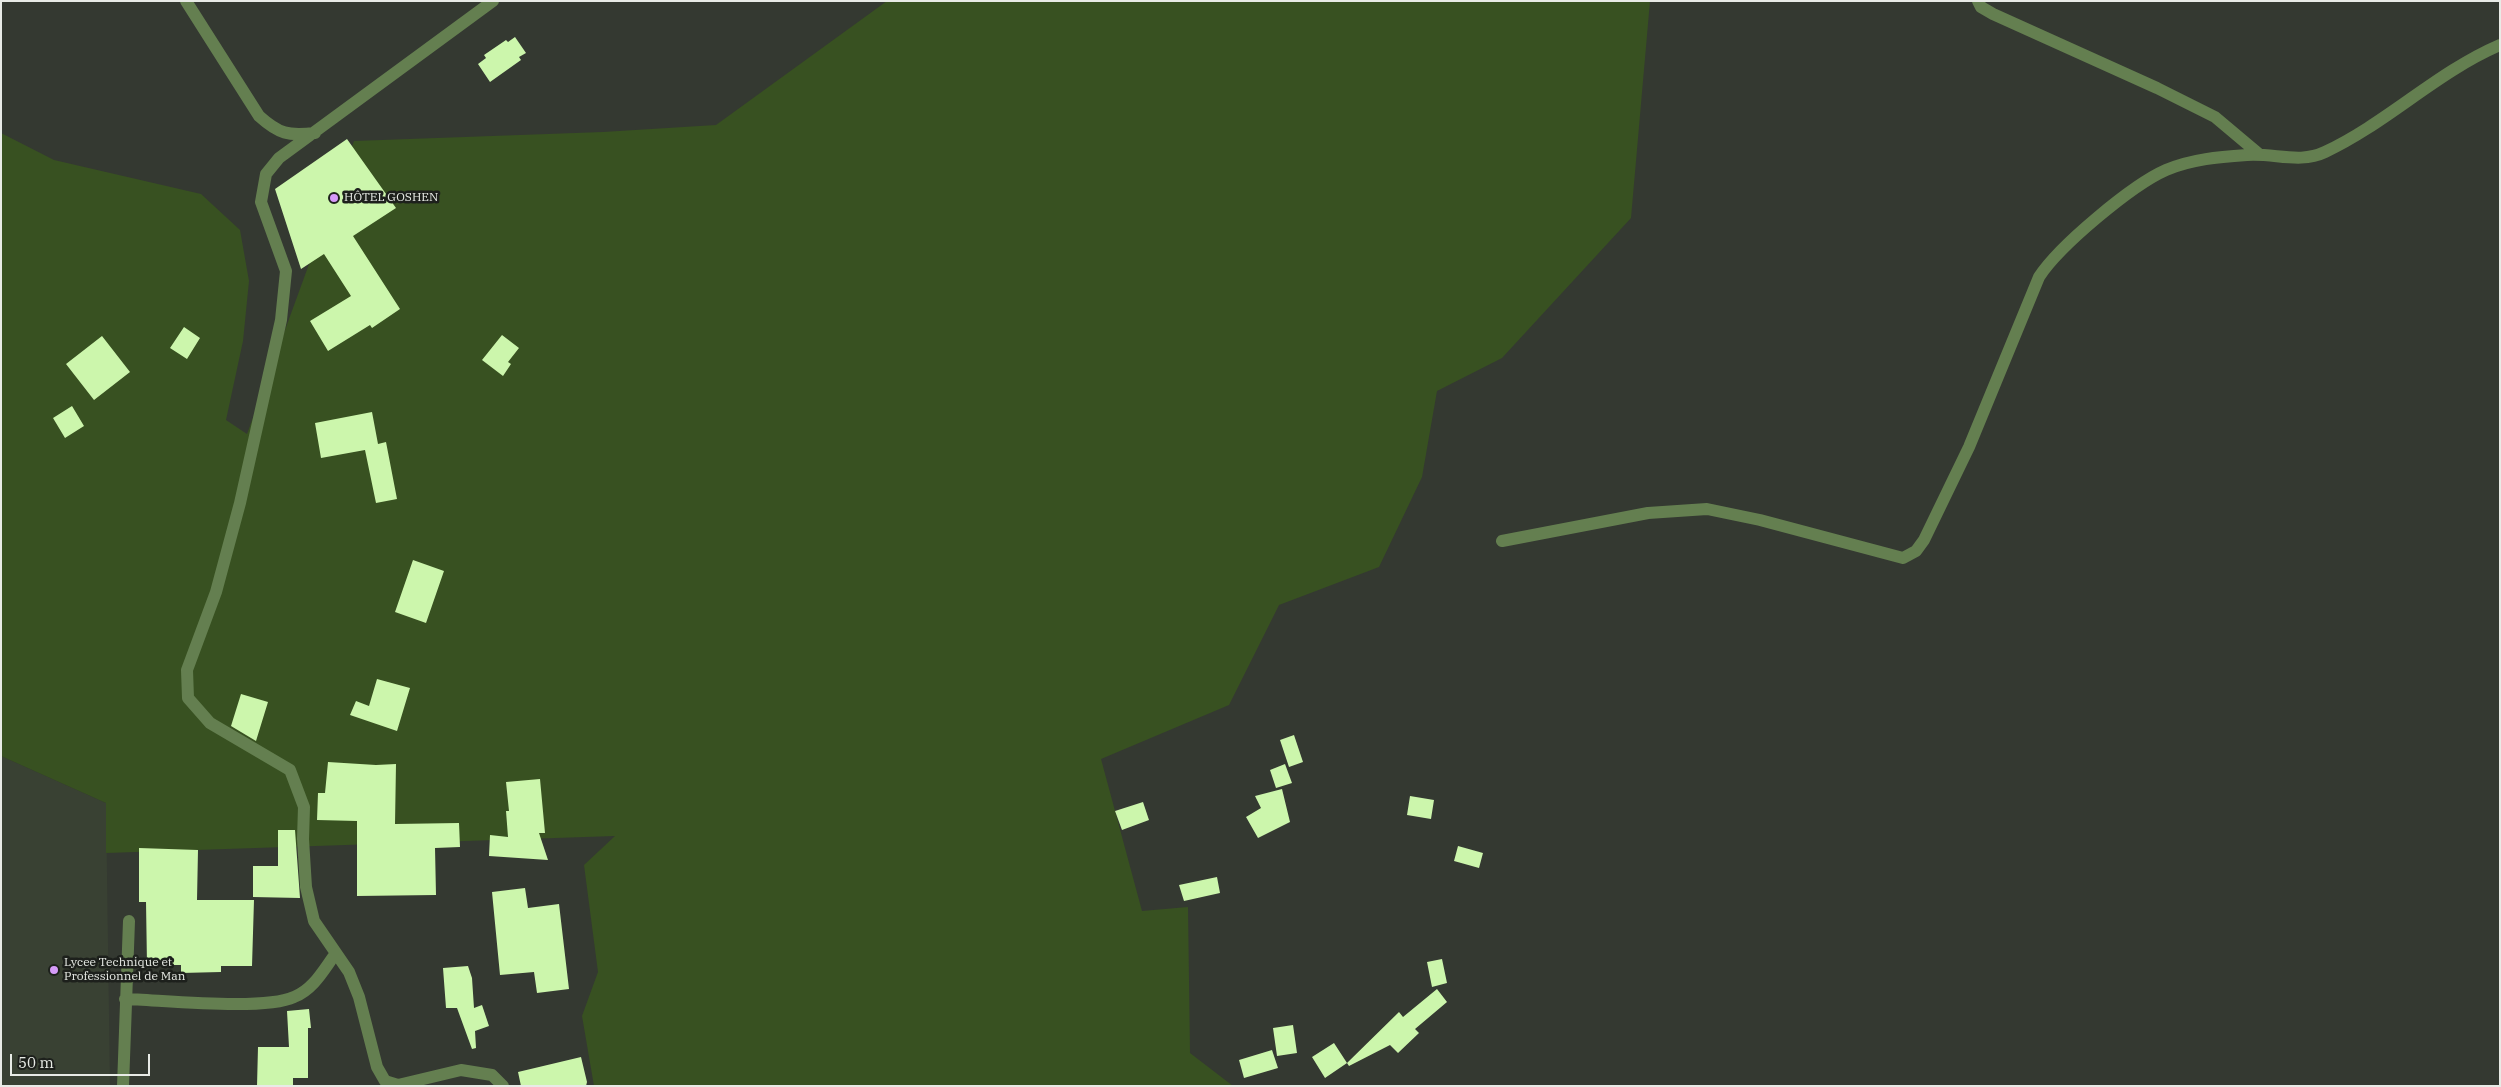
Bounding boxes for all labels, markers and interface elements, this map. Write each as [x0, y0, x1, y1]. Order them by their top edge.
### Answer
place label: HÔTEL GOSHEN [344, 191, 438, 205]
marker: HÔTEL GOSHEN [328, 192, 340, 204]
place label: Lycee Technique et Professionnel de Man [64, 956, 185, 984]
marker: Lycee Technique et Professionnel de Man [48, 964, 60, 976]
scale bar [12, 1044, 152, 1076]
text: 50 m [18, 1053, 54, 1072]

